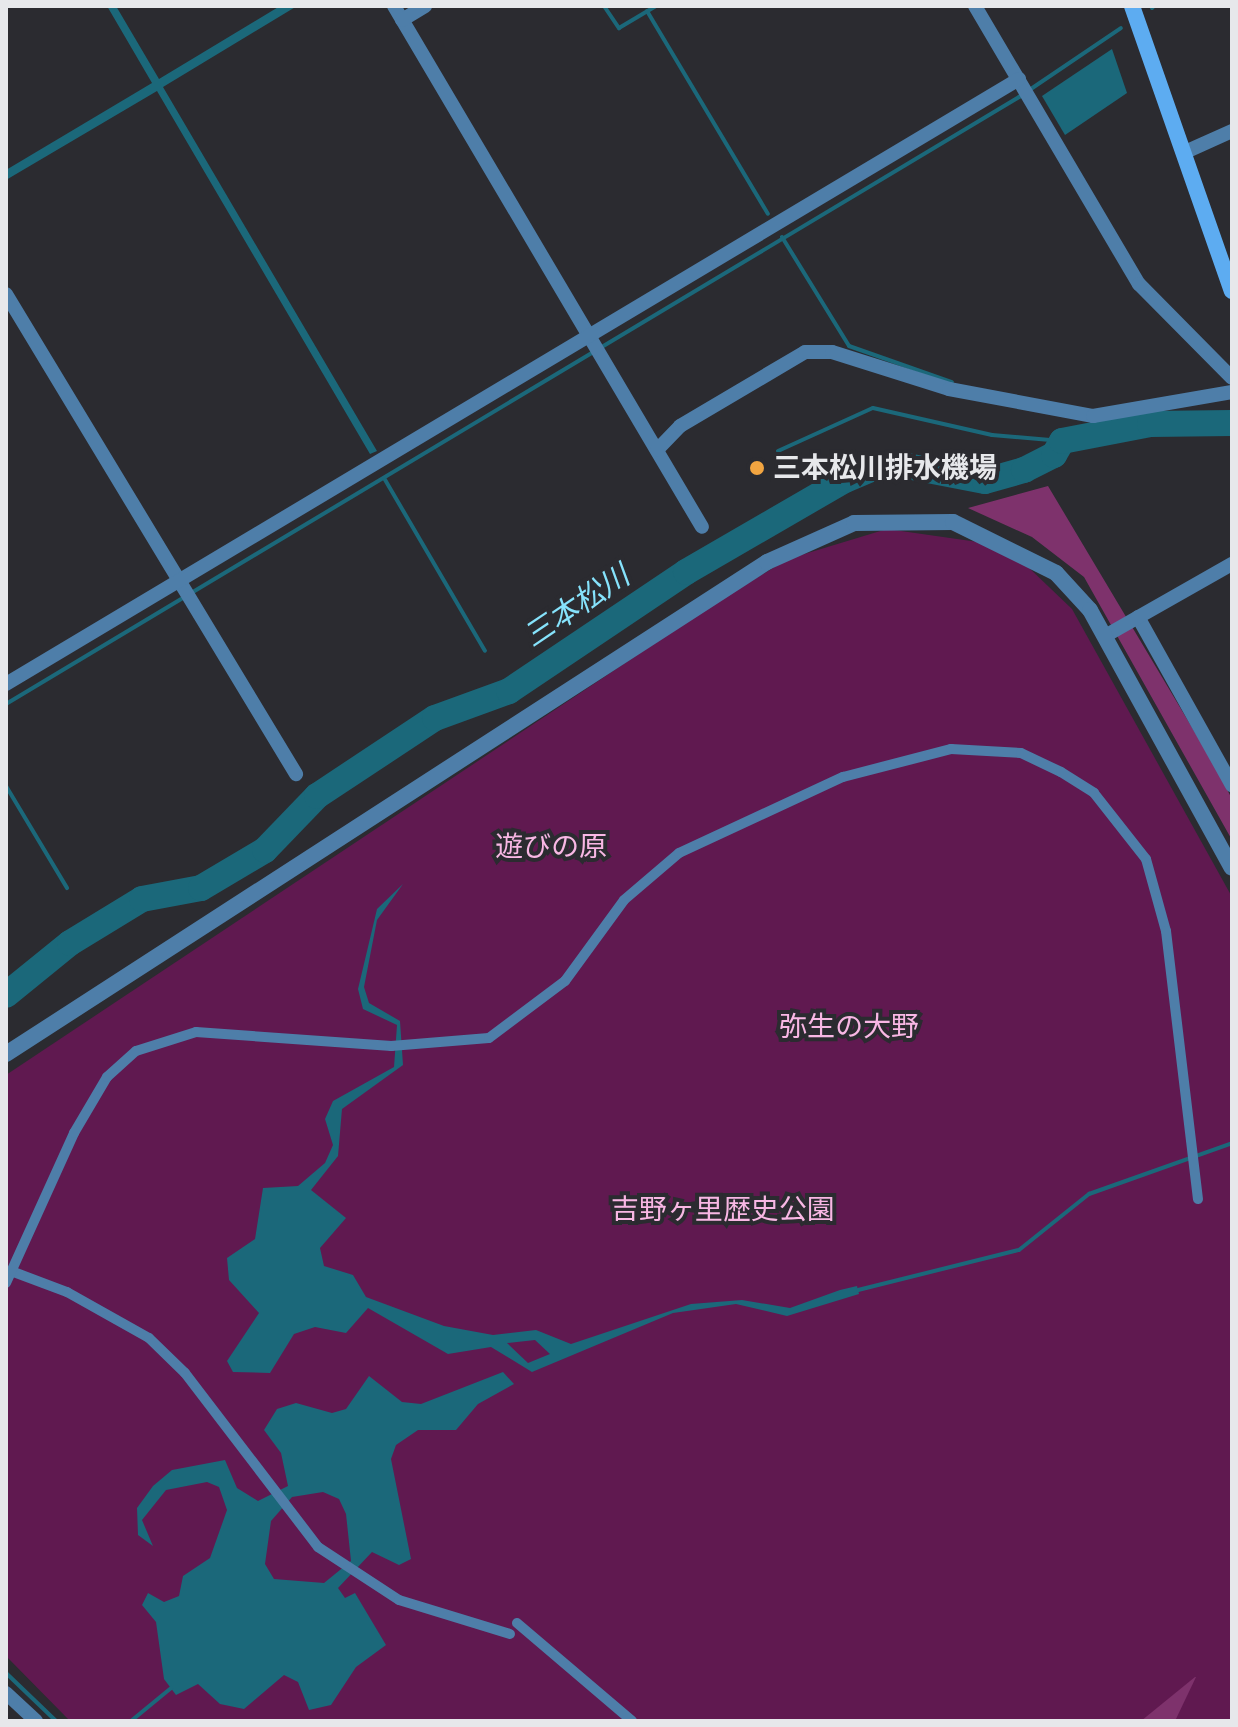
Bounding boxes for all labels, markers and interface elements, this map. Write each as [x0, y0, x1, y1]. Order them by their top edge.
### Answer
place label: 三本松川排水機場 [773, 451, 997, 485]
marker: 三本松川排水機場 [748, 459, 766, 477]
water label: 三本松川 [517, 559, 637, 655]
park label: 遊びの原 [495, 830, 607, 864]
park label: 弥生の大野 [779, 1010, 919, 1044]
park label: 吉野ヶ里歴史公園 [611, 1193, 835, 1227]

